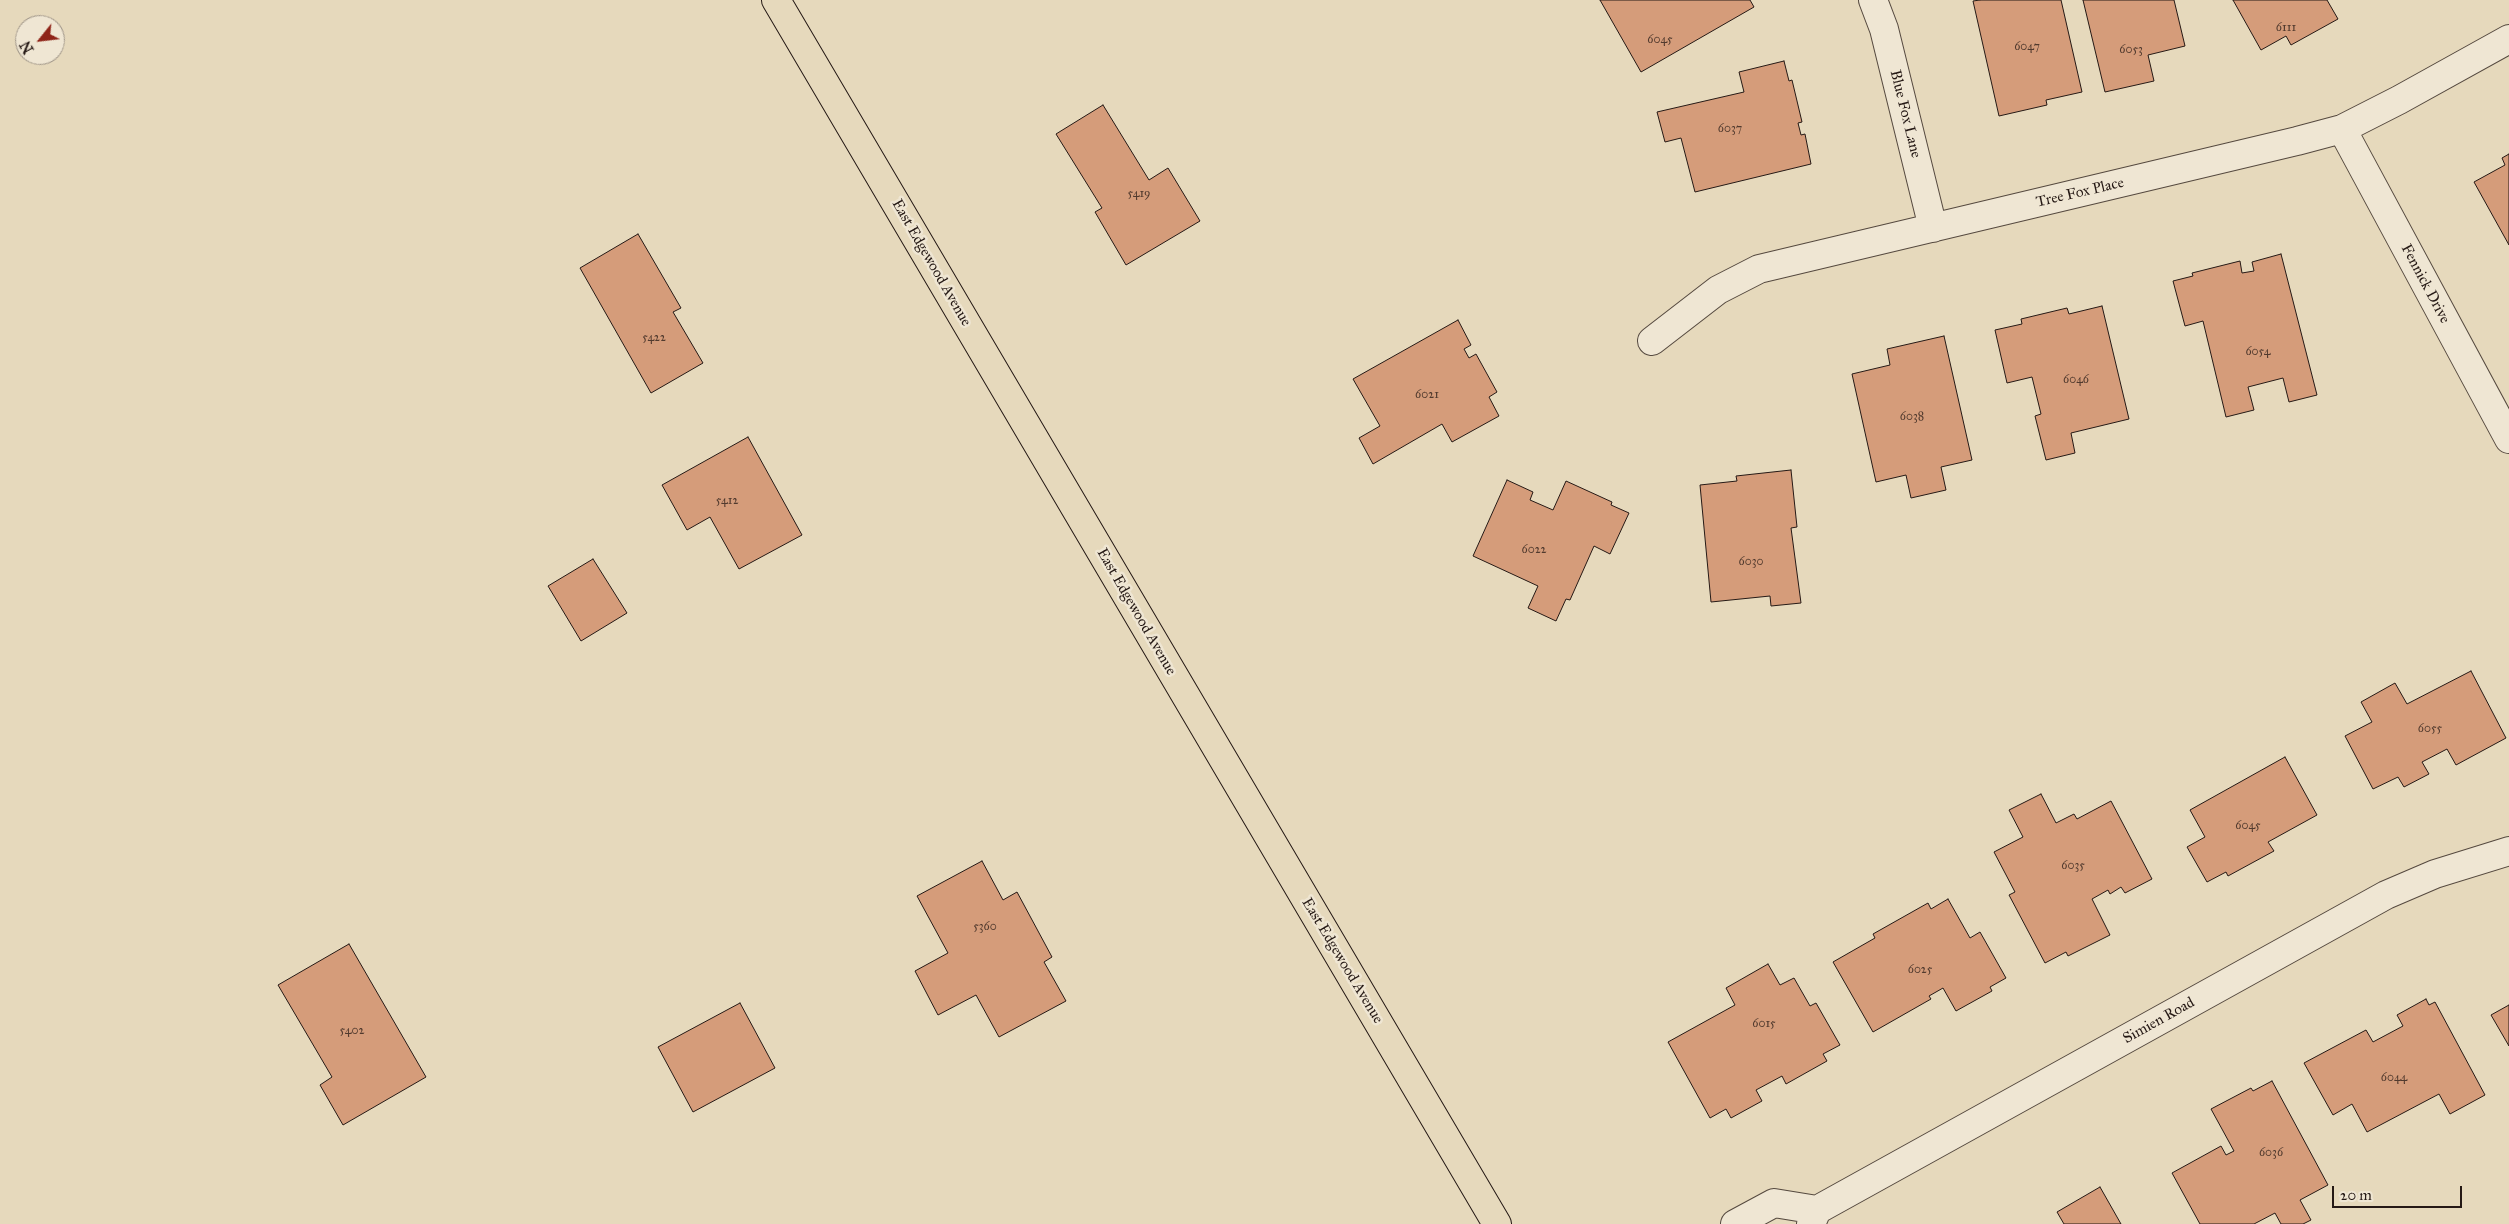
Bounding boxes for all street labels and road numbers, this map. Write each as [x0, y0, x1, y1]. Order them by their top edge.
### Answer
street label: Blue Fox Lane [1885, 68, 1925, 160]
street label: Tree Fox Place [2034, 174, 2126, 212]
street label: East Edgewood Avenue [887, 196, 975, 330]
street label: Fennick Drive [2397, 241, 2453, 327]
street label: East Edgewood Avenue [1092, 545, 1180, 679]
street label: East Edgewood Avenue [1297, 895, 1387, 1027]
street label: Simien Road [2120, 994, 2198, 1048]

